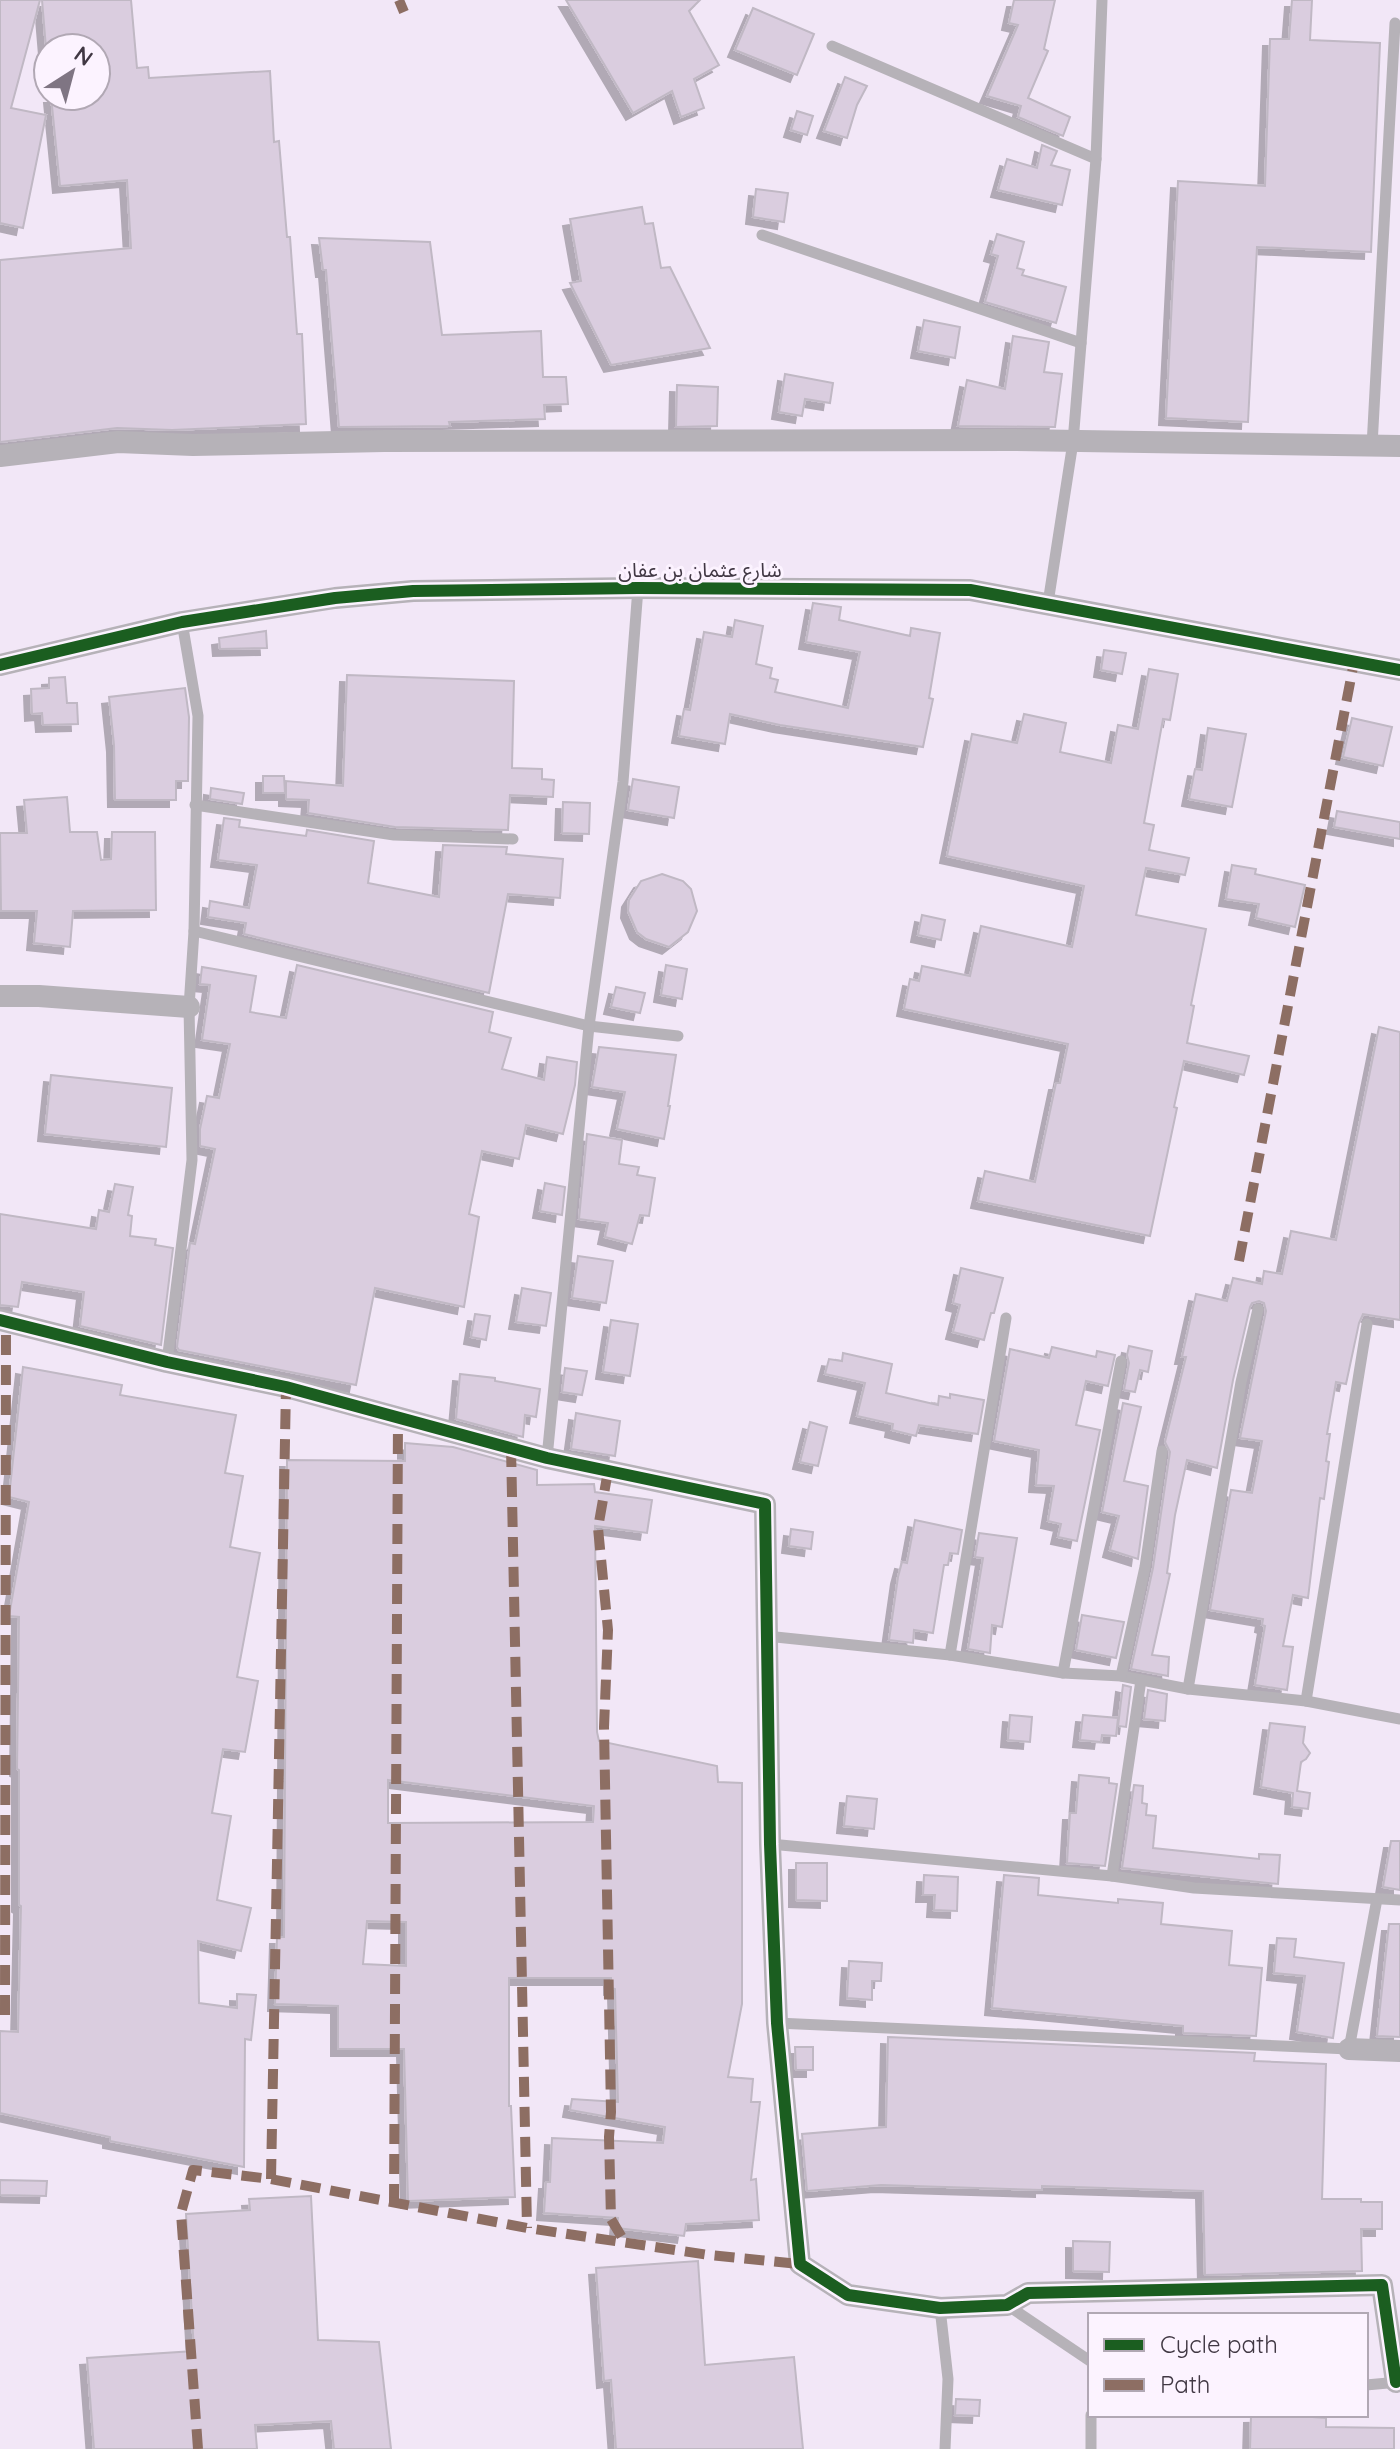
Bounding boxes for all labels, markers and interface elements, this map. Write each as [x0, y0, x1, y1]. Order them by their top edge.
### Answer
north arrow [32, 32, 112, 112]
text: N [69, 40, 99, 72]
street label: شارع عثمان بن عفان [618, 557, 782, 585]
legend [1088, 2313, 1368, 2417]
text: Cycle path [1160, 2329, 1278, 2359]
text: Path [1160, 2369, 1211, 2399]

